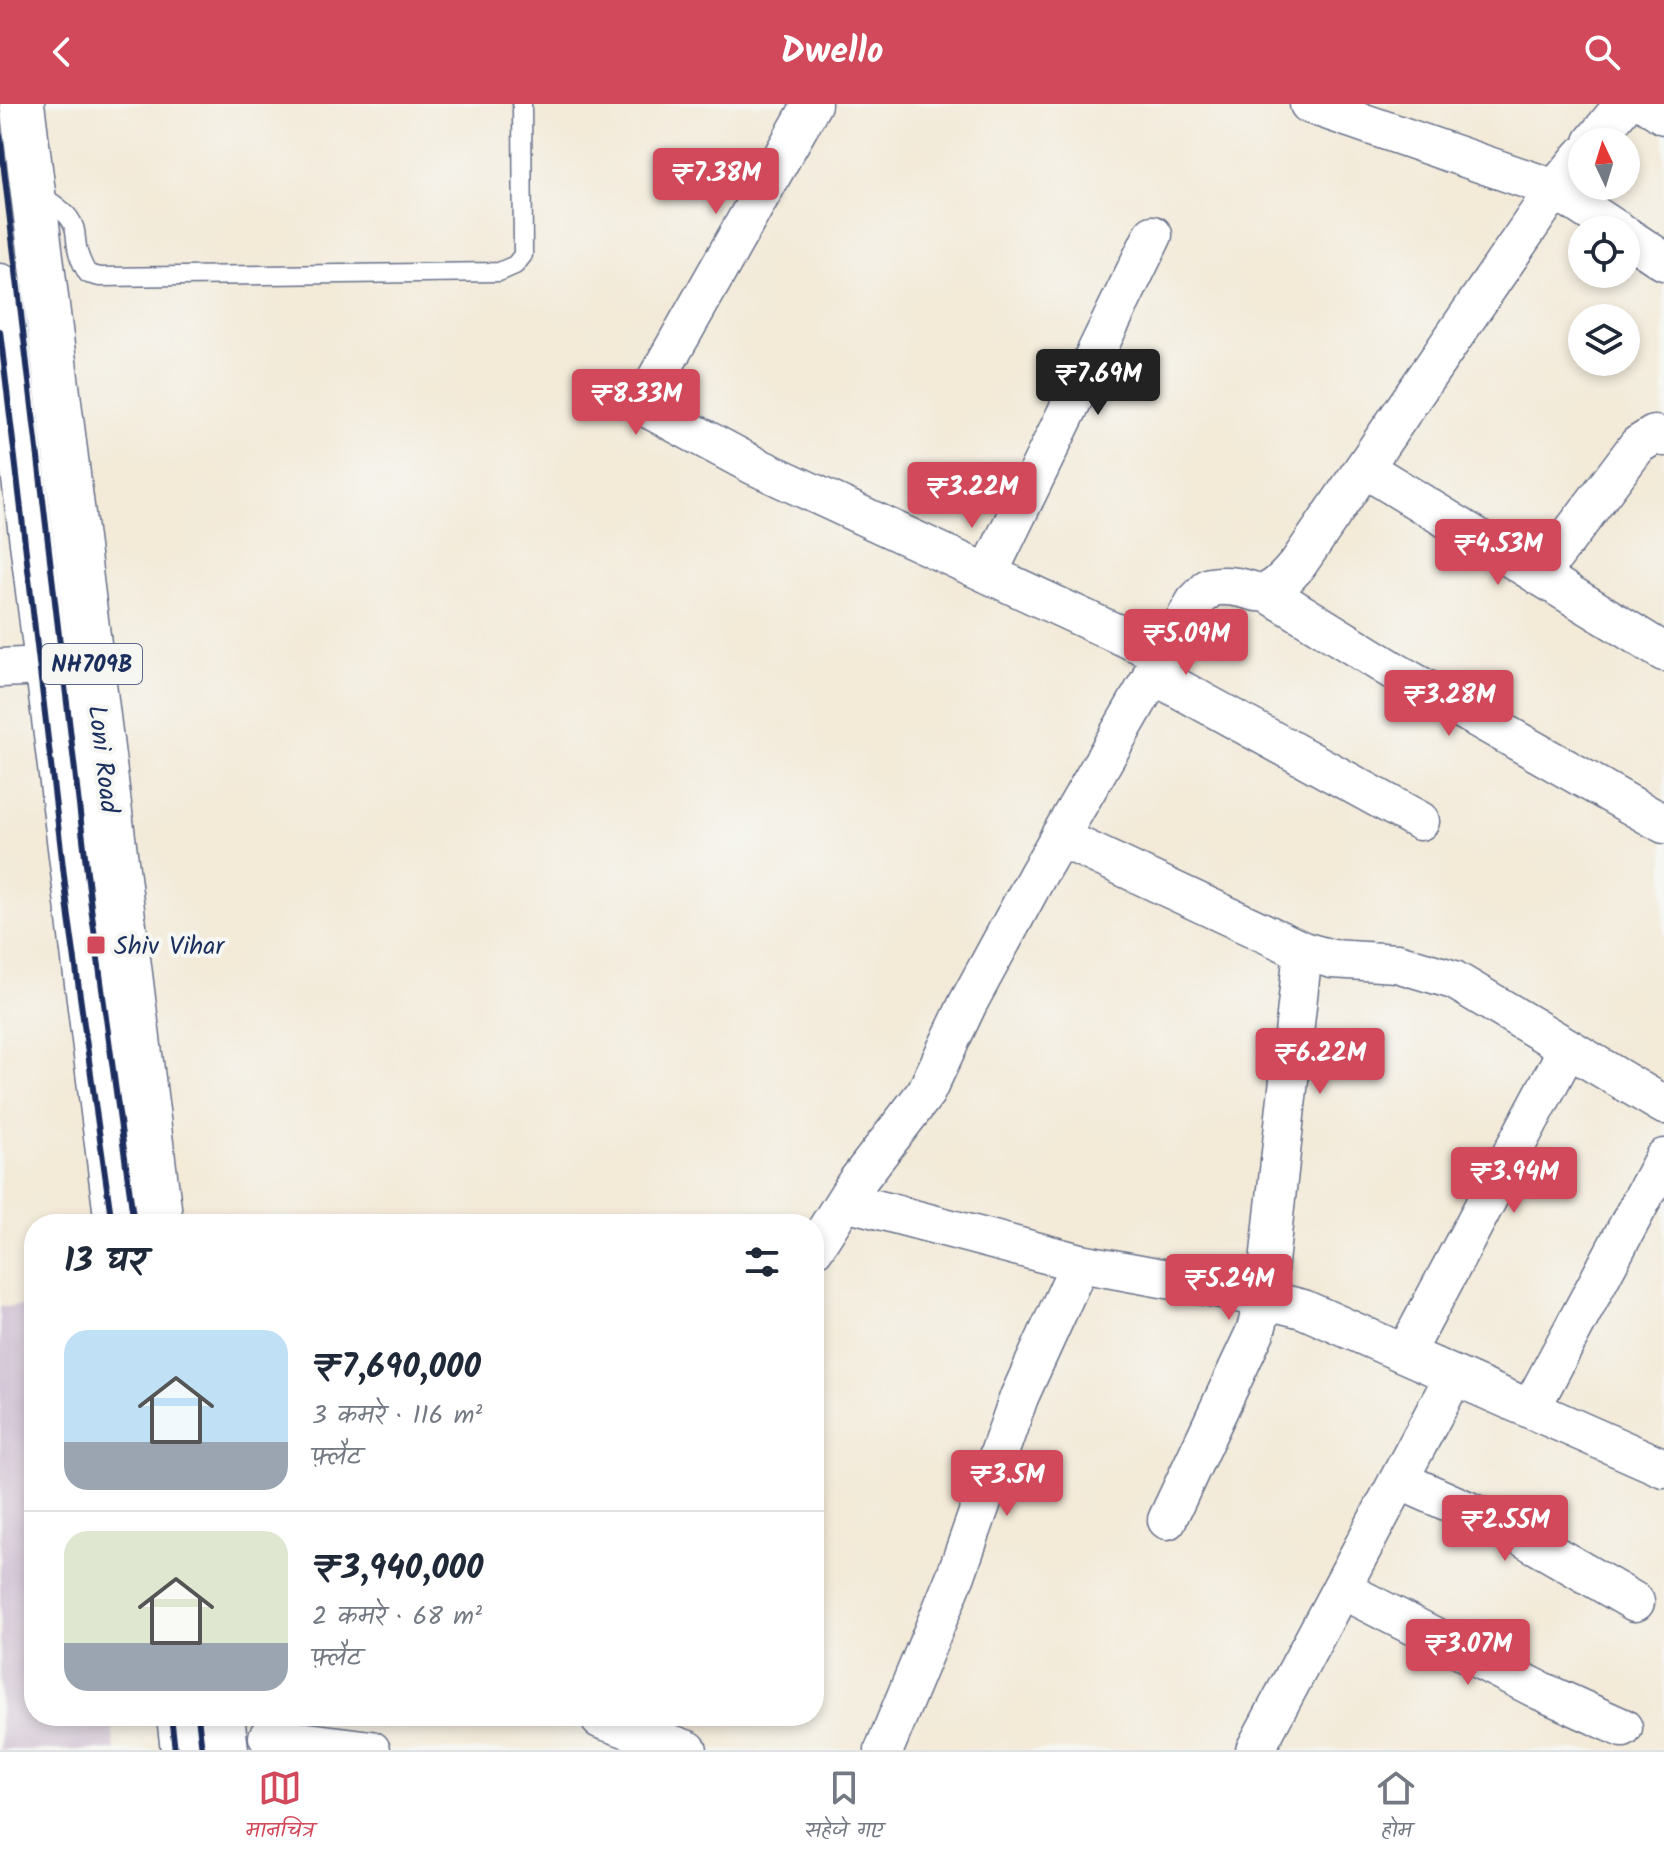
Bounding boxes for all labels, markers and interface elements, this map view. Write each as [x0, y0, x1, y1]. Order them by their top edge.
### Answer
text: Dwello [781, 24, 883, 81]
icon: back [40, 30, 84, 74]
icon: search [1580, 30, 1624, 74]
north arrow [1568, 128, 1640, 200]
map controls [1568, 128, 1640, 376]
pin: ₹7.38M [651, 148, 781, 216]
text: ₹7.38M [671, 153, 761, 195]
button: locate [1568, 216, 1640, 288]
button: layers [1568, 304, 1640, 376]
pin: ₹7.69M [1033, 349, 1163, 417]
text: ₹7.69M [1054, 354, 1142, 396]
pin: ₹8.33M [571, 369, 701, 437]
text: ₹8.33M [590, 374, 682, 416]
pin: ₹3.22M [907, 462, 1037, 530]
text: ₹3.22M [926, 467, 1018, 509]
pin: ₹4.53M [1433, 519, 1563, 587]
text: ₹4.53M [1453, 524, 1543, 566]
pin: ₹5.09M [1121, 609, 1251, 677]
text: ₹5.09M [1142, 614, 1230, 656]
road number: NH709B [42, 644, 142, 684]
pin: ₹3.28M [1384, 670, 1514, 738]
text: ₹3.28M [1402, 675, 1496, 717]
street label: Loni Road [75, 703, 130, 817]
place label: Shiv Vihar [114, 926, 225, 968]
marker: Shiv Vihar [85, 934, 107, 956]
pin: ₹6.22M [1255, 1028, 1385, 1096]
text: ₹6.22M [1274, 1033, 1366, 1075]
pin: ₹3.94M [1449, 1147, 1579, 1215]
text: ₹3.94M [1469, 1152, 1559, 1194]
text: 13 घर [64, 1235, 146, 1289]
icon: filters [740, 1240, 784, 1284]
pin: ₹5.24M [1164, 1254, 1294, 1322]
text: ₹5.24M [1184, 1259, 1274, 1301]
text: ₹7,690,000 [312, 1341, 481, 1395]
icon: home [128, 1362, 224, 1458]
text: 3 कमरे · 116 m² [312, 1395, 482, 1437]
text: फ़्लैट [312, 1437, 362, 1479]
pin: ₹3.5M [951, 1450, 1063, 1518]
text: ₹3.5M [969, 1455, 1045, 1497]
pin: ₹2.55M [1440, 1495, 1570, 1563]
text: ₹2.55M [1460, 1500, 1550, 1542]
text: ₹3,940,000 [312, 1542, 484, 1596]
icon: home [128, 1563, 224, 1659]
text: 2 कमरे · 68 m² [312, 1596, 482, 1638]
pin: ₹3.07M [1403, 1619, 1533, 1687]
text: ₹3.07M [1424, 1624, 1512, 1666]
text: फ़्लैट [312, 1638, 362, 1680]
tab: मानचित्र [246, 1766, 314, 1849]
tab: सहेजे गए [805, 1766, 883, 1849]
tab: होम [1374, 1766, 1418, 1849]

